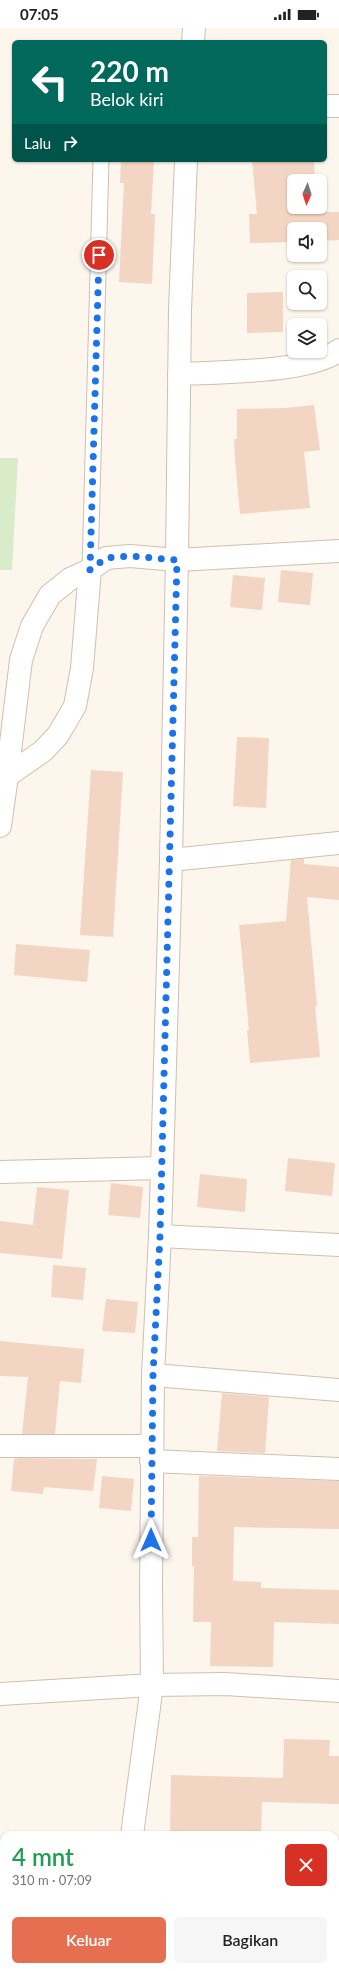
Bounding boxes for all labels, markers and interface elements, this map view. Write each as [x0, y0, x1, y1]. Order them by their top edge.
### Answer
text: 07:05 [20, 5, 59, 23]
text: 220 m [90, 54, 169, 88]
icon: left [24, 56, 76, 108]
text: Belok kiri [90, 88, 164, 110]
icon: right [59, 132, 81, 154]
text: Lalu [24, 134, 51, 152]
north arrow [287, 174, 327, 214]
map controls [287, 174, 327, 358]
button: sound [287, 222, 327, 262]
pin [82, 238, 116, 272]
icon: arrive [88, 244, 110, 266]
button: search [287, 270, 327, 310]
button: layers [287, 318, 327, 358]
position arrow [130, 1519, 172, 1561]
text: 4 mnt [12, 1842, 74, 1871]
button: close [285, 1844, 327, 1886]
text: 310 m · 07:09 [12, 1872, 92, 1888]
button: Keluar [12, 1917, 166, 1963]
button: Bagikan [174, 1917, 327, 1963]

